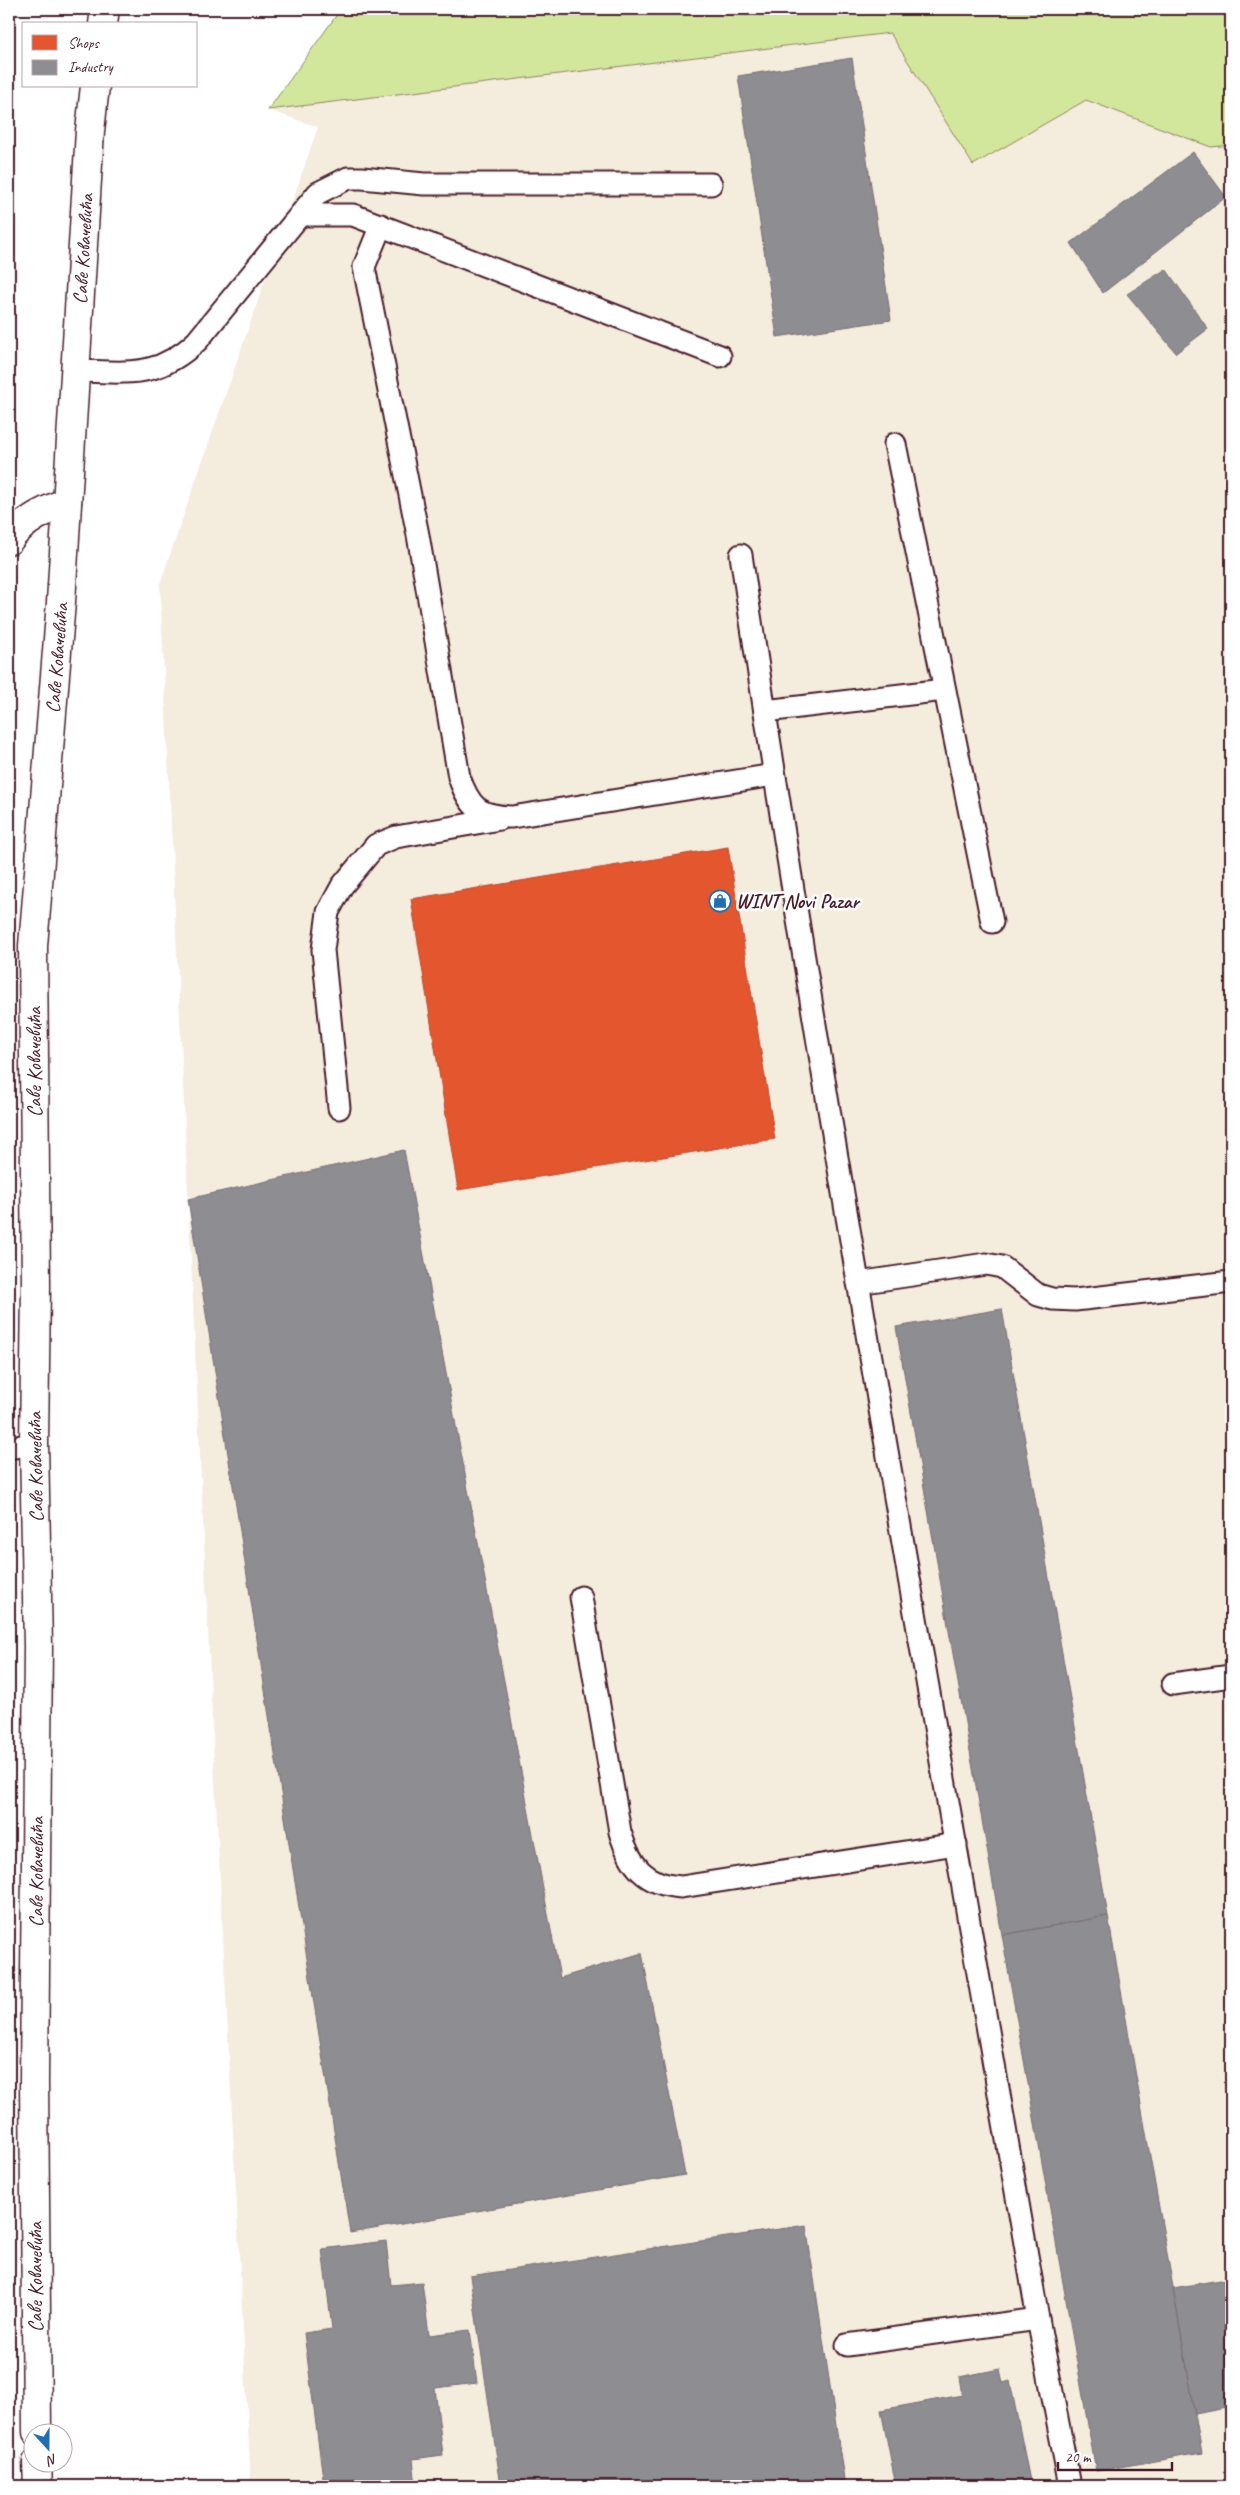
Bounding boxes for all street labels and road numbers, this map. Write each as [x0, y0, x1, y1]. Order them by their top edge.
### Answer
street label: Саве Ковачевића [67, 192, 99, 305]
street label: Саве Ковачевића [40, 601, 74, 714]
street label: Саве Ковачевића [22, 1006, 47, 1117]
street label: Саве Ковачевића [22, 1410, 49, 1522]
street label: Саве Ковачевића [23, 1816, 49, 1927]
street label: Саве Ковачевића [23, 2221, 48, 2332]

